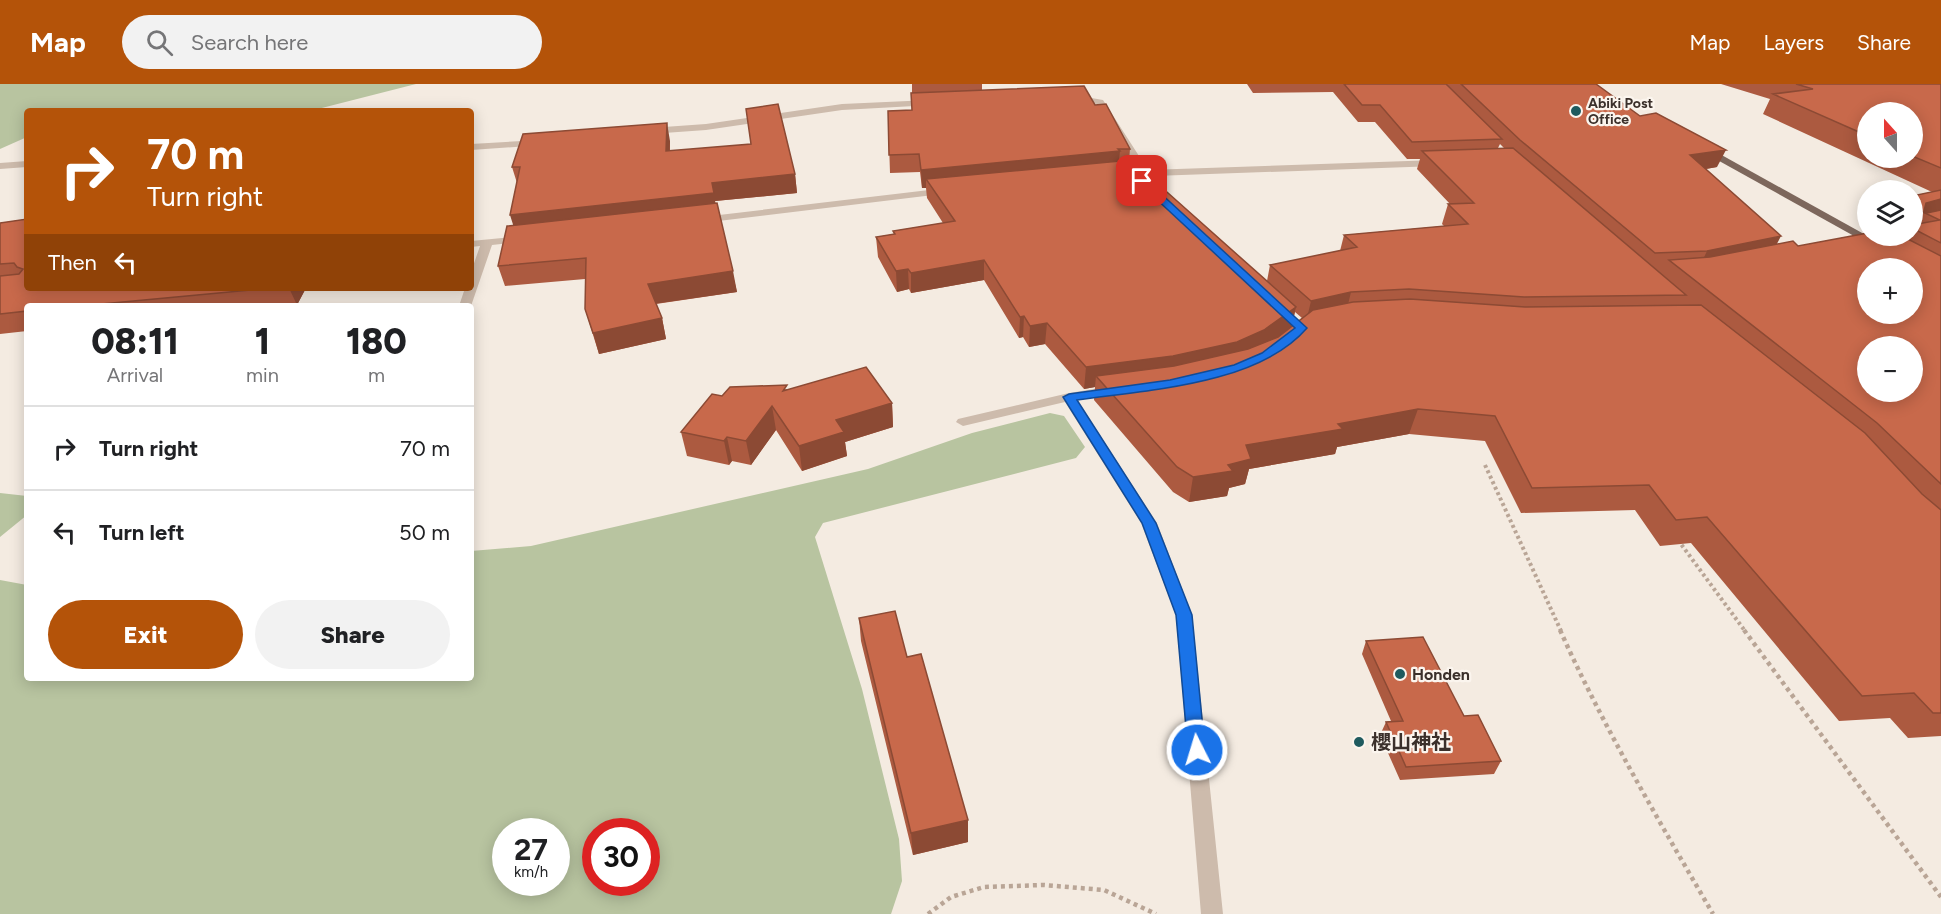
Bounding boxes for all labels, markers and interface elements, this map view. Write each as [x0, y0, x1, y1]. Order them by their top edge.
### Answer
search box [122, 15, 542, 69]
text: Map [30, 25, 86, 59]
icon: search [143, 26, 176, 59]
text: Search here [191, 29, 308, 56]
text: Map [1690, 30, 1730, 55]
text: Layers [1763, 30, 1824, 55]
text: Share [1857, 30, 1911, 55]
place label: Abiki Post Office [1588, 95, 1653, 128]
north arrow [1857, 102, 1923, 168]
map controls [1857, 102, 1923, 402]
marker: Abiki Post Office [1569, 104, 1583, 118]
text: 70 m [147, 129, 244, 180]
icon: right [48, 132, 126, 210]
pin [1116, 155, 1167, 206]
icon: arrive [1125, 164, 1158, 197]
text: Turn right [147, 180, 263, 213]
button: layers [1857, 180, 1923, 246]
icon: left [109, 246, 142, 279]
text: Then [48, 249, 97, 276]
button: + [1857, 258, 1923, 324]
text: 08:11 [91, 320, 179, 363]
text: 1 [255, 320, 270, 363]
text: 180 [346, 320, 407, 363]
button: − [1857, 336, 1923, 402]
text: Arrival [107, 363, 163, 387]
text: min [246, 363, 279, 387]
text: m [368, 363, 385, 387]
icon: right [48, 432, 81, 465]
text: Turn right [99, 435, 198, 462]
text: 70 m [400, 435, 450, 462]
icon: left [48, 516, 81, 549]
text: Turn left [99, 519, 185, 546]
text: 50 m [399, 519, 450, 546]
button: Exit [48, 600, 243, 669]
button: Share [255, 600, 450, 669]
place label: Honden [1412, 665, 1470, 684]
marker: Honden [1393, 667, 1407, 681]
position arrow [1165, 718, 1229, 782]
place label: 櫻山神社 [1371, 730, 1451, 754]
marker: 櫻山神社 [1352, 735, 1366, 749]
speed limit sign: 30 [582, 818, 660, 896]
text: 27 [514, 831, 548, 868]
text: km/h [514, 863, 548, 881]

